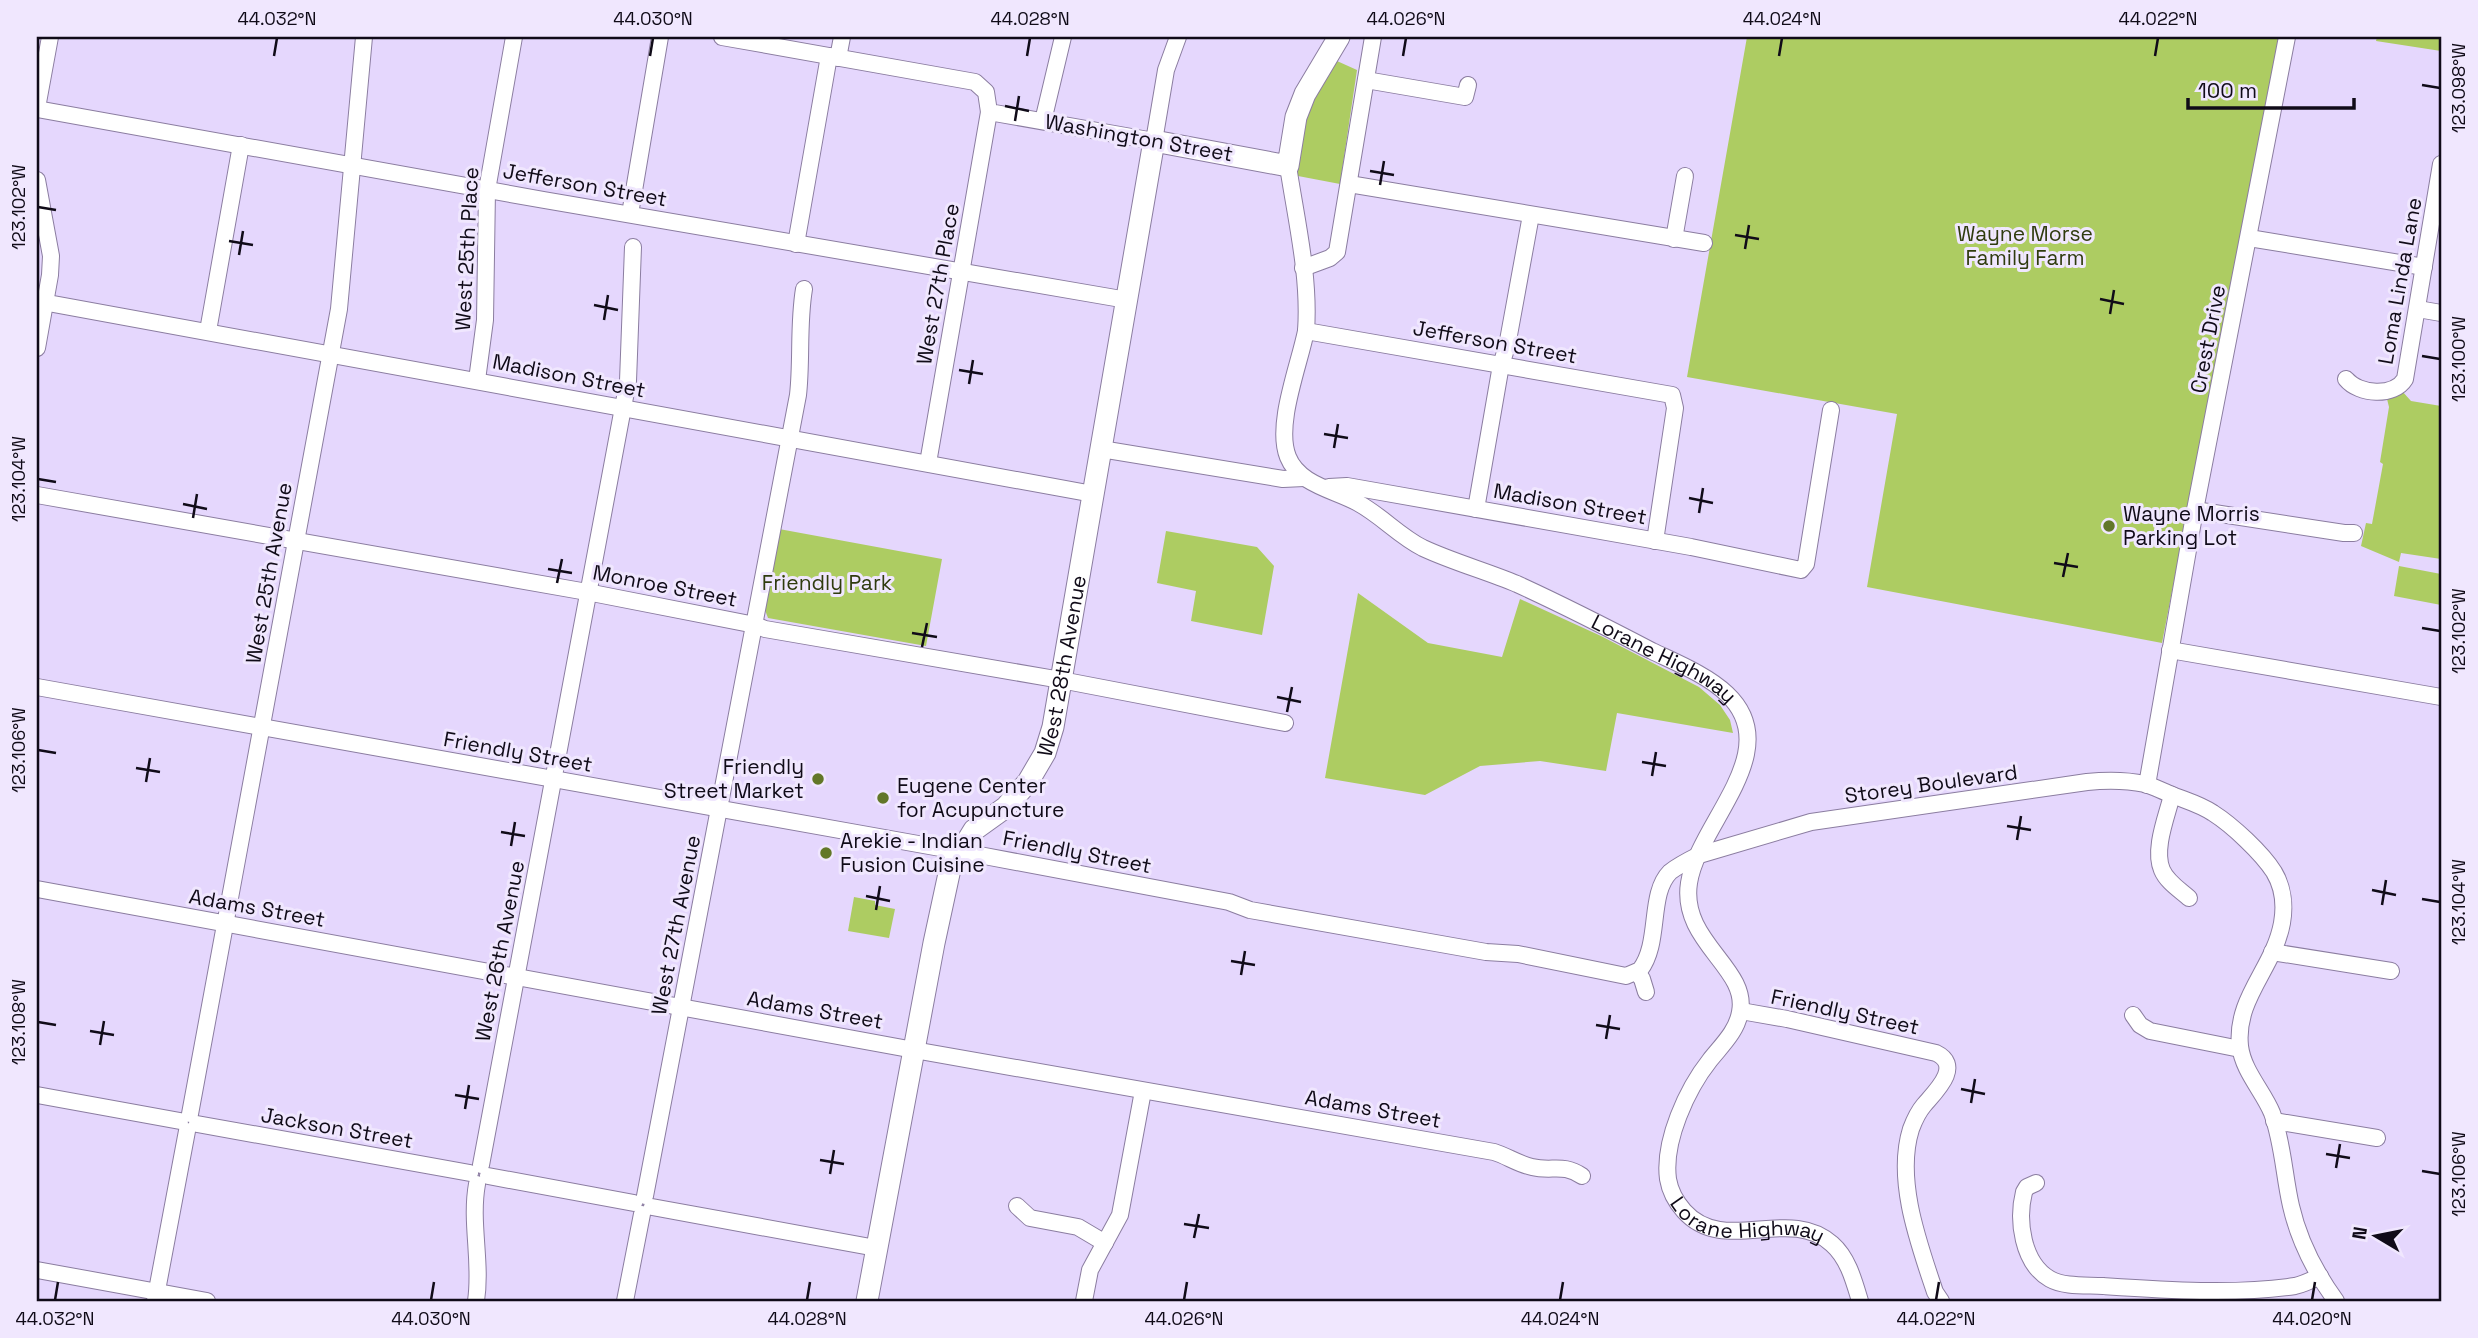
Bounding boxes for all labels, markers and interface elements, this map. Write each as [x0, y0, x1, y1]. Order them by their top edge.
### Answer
text: 44.032°N [238, 7, 316, 30]
text: 44.030°N [613, 7, 693, 30]
text: 44.028°N [990, 7, 1070, 30]
text: 44.026°N [1367, 7, 1446, 30]
text: 44.024°N [1743, 7, 1821, 30]
text: 44.022°N [2119, 7, 2197, 30]
text: 123.098°W [2447, 43, 2470, 133]
scale bar [2188, 66, 2354, 110]
text: 100 m [2198, 77, 2257, 104]
street label: Washington Street [1043, 108, 1235, 167]
street label: Jefferson Street [501, 157, 669, 212]
text: 123.102°W [7, 164, 30, 250]
street label: West 25th Place [449, 166, 484, 332]
street label: Loma Linda Lane [2372, 195, 2427, 367]
street label: West 27th Place [910, 201, 965, 367]
park label: Wayne Morse Family Farm [1957, 220, 2093, 271]
street label: Crest Drive [2184, 283, 2231, 395]
street label: Jefferson Street [1411, 314, 1579, 369]
text: 123.100°W [2447, 316, 2470, 402]
street label: Madison Street [490, 347, 648, 404]
text: 123.104°W [7, 436, 30, 522]
street label: Madison Street [1491, 477, 1649, 530]
street label: West 25th Avenue [239, 480, 298, 666]
place label: Wayne Morris Parking Lot [2123, 500, 2260, 551]
marker: Wayne Morris Parking Lot [2101, 518, 2117, 534]
street label: Monroe Street [591, 558, 740, 613]
park label: Friendly Park [762, 569, 892, 596]
street label: West 28th Avenue [1031, 573, 1092, 760]
text: 123.102°W [2447, 588, 2470, 674]
street label: Lorane Highway [1587, 608, 1743, 709]
text: 123.106°W [7, 707, 30, 793]
street label: Friendly Street [441, 725, 595, 778]
place label: Friendly Street Market [664, 753, 804, 804]
street label: Storey Boulevard [1843, 758, 2019, 809]
marker: Friendly Street Market [810, 771, 826, 787]
place label: Eugene Center for Acupuncture [897, 772, 1064, 823]
marker: Eugene Center for Acupuncture [875, 790, 891, 806]
street label: Friendly Street [1001, 824, 1154, 879]
place label: Arekie - Indian Fusion Cuisine [840, 827, 985, 878]
street label: West 27th Avenue [645, 833, 706, 1017]
marker: Arekie - Indian Fusion Cuisine [818, 845, 834, 861]
street label: West 26th Avenue [469, 858, 530, 1044]
text: 123.104°W [2447, 859, 2470, 945]
street label: Adams Street [187, 882, 327, 933]
text: 123.108°W [7, 979, 30, 1065]
street label: Friendly Street [1769, 983, 1922, 1040]
street label: Adams Street [745, 984, 885, 1035]
street label: Adams Street [1303, 1083, 1443, 1134]
street label: Jackson Street [259, 1101, 415, 1154]
text: 123.106°W [2447, 1131, 2470, 1217]
street label: Lorane Highway [1664, 1191, 1829, 1249]
north arrow [2342, 1202, 2412, 1272]
text: N [2346, 1225, 2373, 1242]
text: 44.032°N [16, 1307, 94, 1330]
text: 44.030°N [391, 1307, 471, 1330]
text: 44.028°N [767, 1307, 847, 1330]
text: 44.026°N [1145, 1307, 1224, 1330]
text: 44.024°N [1521, 1307, 1599, 1330]
text: 44.022°N [1897, 1307, 1975, 1330]
text: 44.020°N [2272, 1307, 2352, 1330]

